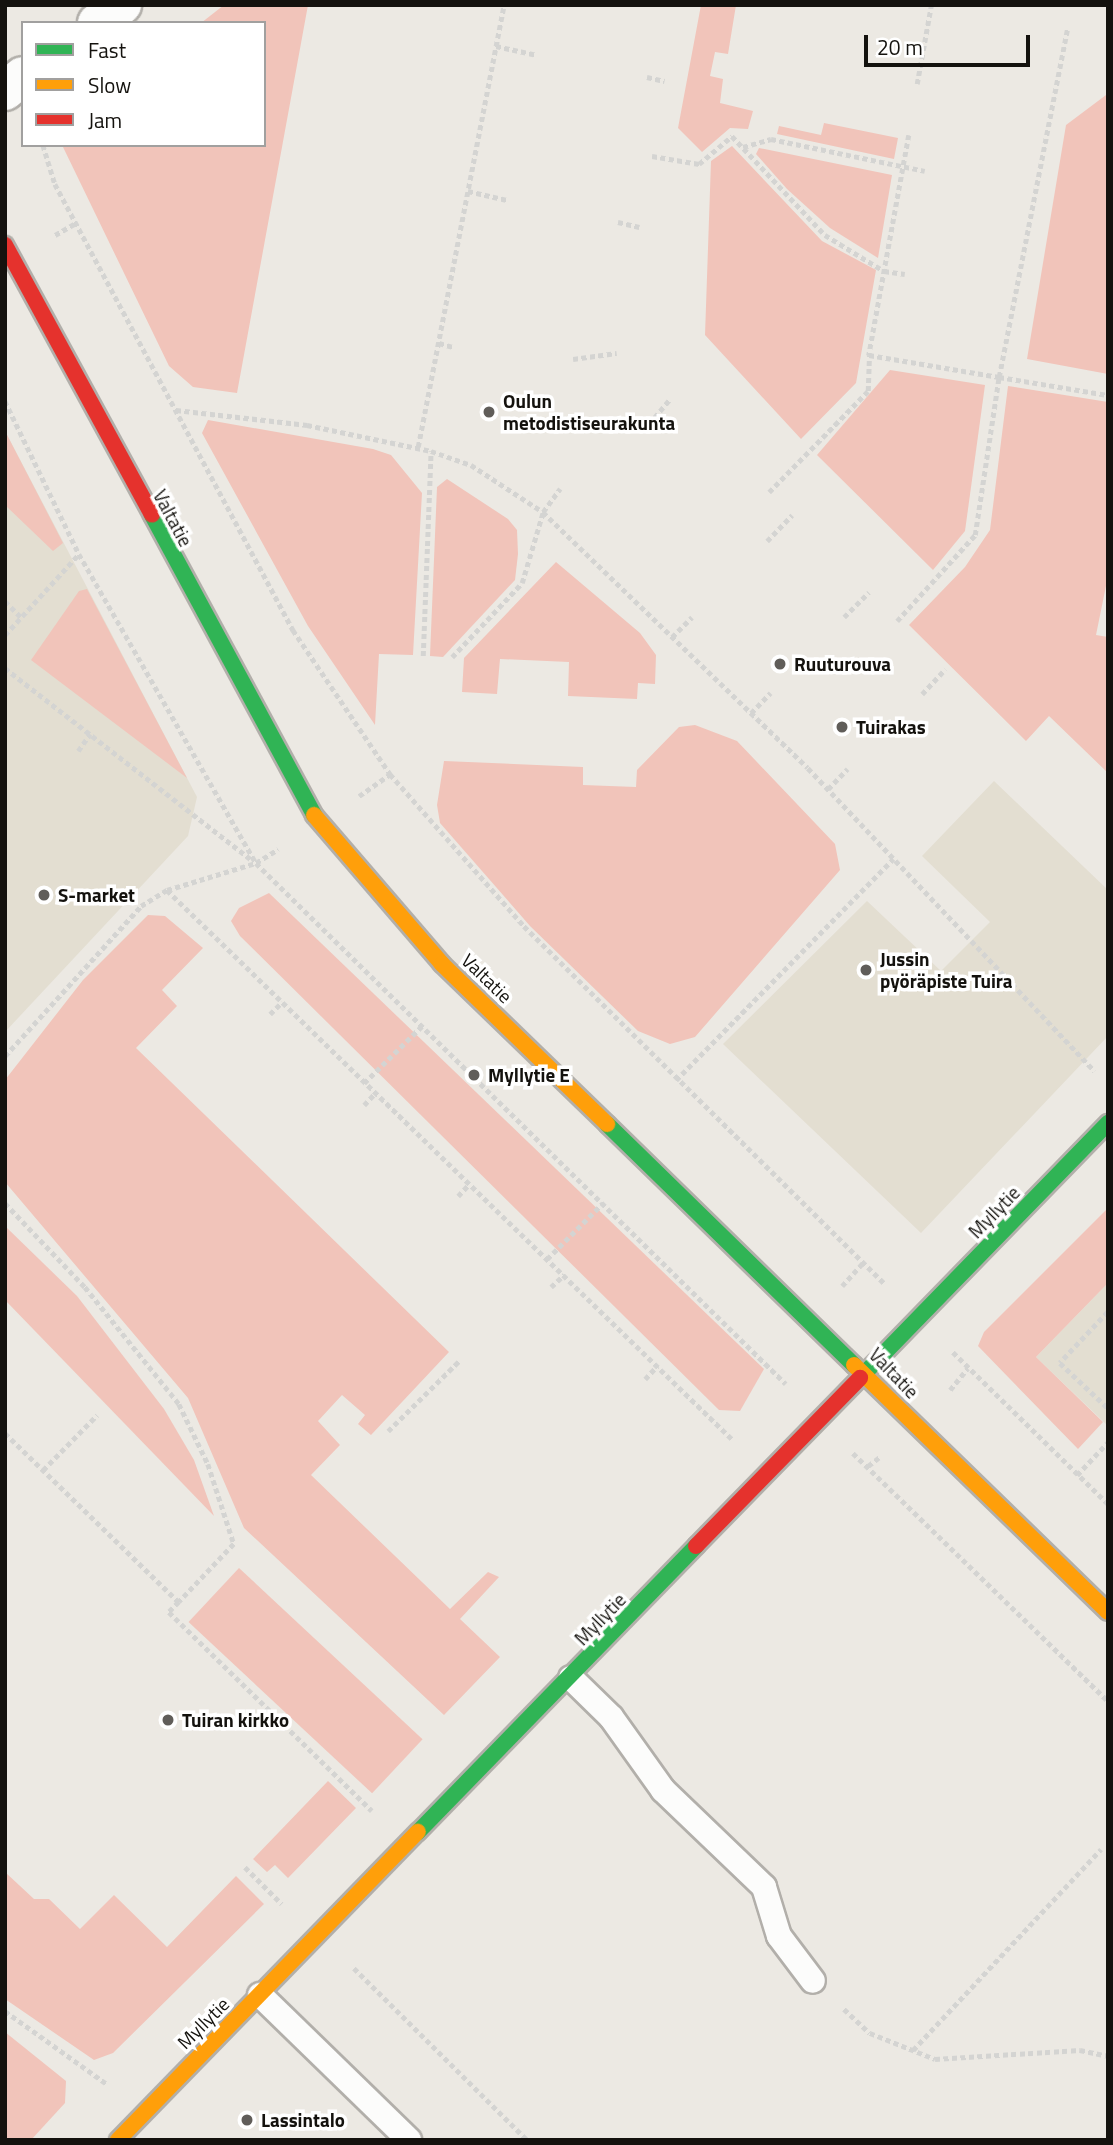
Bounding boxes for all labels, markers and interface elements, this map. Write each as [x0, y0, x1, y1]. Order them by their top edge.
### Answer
legend [21, 21, 266, 147]
scale bar [868, 21, 1034, 65]
text: 20 m [877, 31, 923, 63]
text: Fast [88, 34, 126, 66]
text: Slow [88, 69, 131, 101]
text: Jam [88, 104, 122, 136]
place label: Oulun metodistiseurakunta [503, 390, 675, 434]
marker: Oulun metodistiseurakunta [481, 404, 497, 420]
street label: Valtatie [149, 486, 197, 550]
place label: Ruuturouva [794, 653, 891, 675]
marker: Ruuturouva [772, 656, 788, 672]
place label: Tuirakas [856, 716, 926, 738]
marker: Tuirakas [834, 719, 850, 735]
place label: S-market [58, 884, 135, 906]
marker: S-market [36, 887, 52, 903]
place label: Jussin pyöräpiste Tuira [880, 948, 1013, 992]
street label: Valtatie [457, 949, 517, 1007]
marker: Jussin pyöräpiste Tuira [858, 962, 874, 978]
place label: Myllytie E [488, 1064, 570, 1086]
marker: Myllytie E [466, 1067, 482, 1083]
street label: Myllytie [964, 1181, 1024, 1243]
street label: Valtatie [865, 1343, 923, 1403]
street label: Myllytie [570, 1588, 630, 1650]
place label: Tuiran kirkko [182, 1709, 289, 1731]
marker: Tuiran kirkko [160, 1712, 176, 1728]
street label: Myllytie [172, 1992, 234, 2054]
place label: Lassintalo [261, 2109, 345, 2131]
marker: Lassintalo [239, 2112, 255, 2128]

